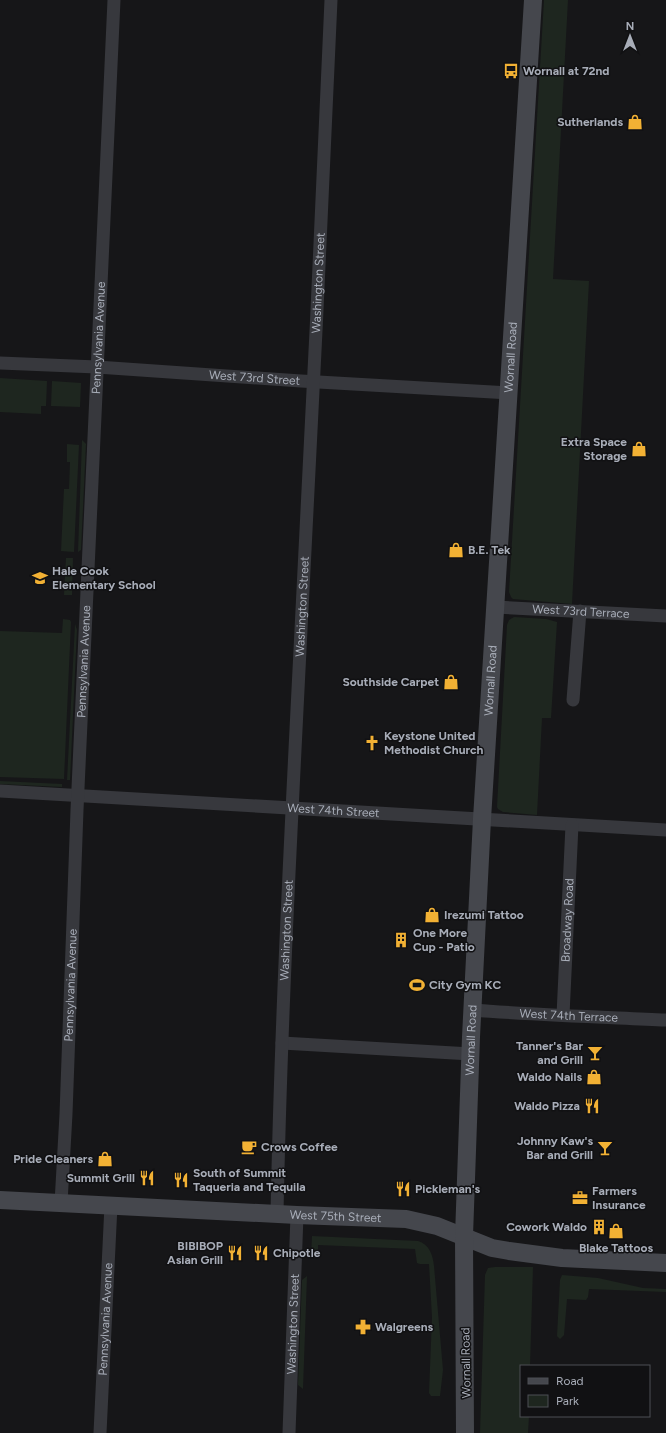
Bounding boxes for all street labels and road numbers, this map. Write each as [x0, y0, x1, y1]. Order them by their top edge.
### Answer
street label: Washington Street [309, 232, 328, 334]
street label: Pennsylvania Avenue [89, 281, 108, 394]
street label: Wornall Road [502, 322, 520, 393]
street label: West 73rd Street [208, 368, 301, 388]
street label: Washington Street [293, 555, 312, 657]
street label: West 73rd Terrace [532, 602, 630, 621]
street label: Pennsylvania Avenue [74, 604, 93, 718]
street label: Wornall Road [481, 645, 500, 716]
street label: West 74th Street [287, 801, 380, 820]
street label: Broadway Road [559, 878, 576, 962]
street label: Washington Street [277, 879, 296, 981]
street label: Pennsylvania Avenue [62, 928, 80, 1042]
street label: Wornall Road [463, 1004, 480, 1076]
street label: West 74th Terrace [519, 1006, 619, 1025]
street label: West 75th Street [289, 1208, 382, 1225]
street label: Pennsylvania Avenue [96, 1262, 115, 1376]
street label: Washington Street [284, 1273, 302, 1375]
street label: Wornall Road [458, 1328, 474, 1398]

